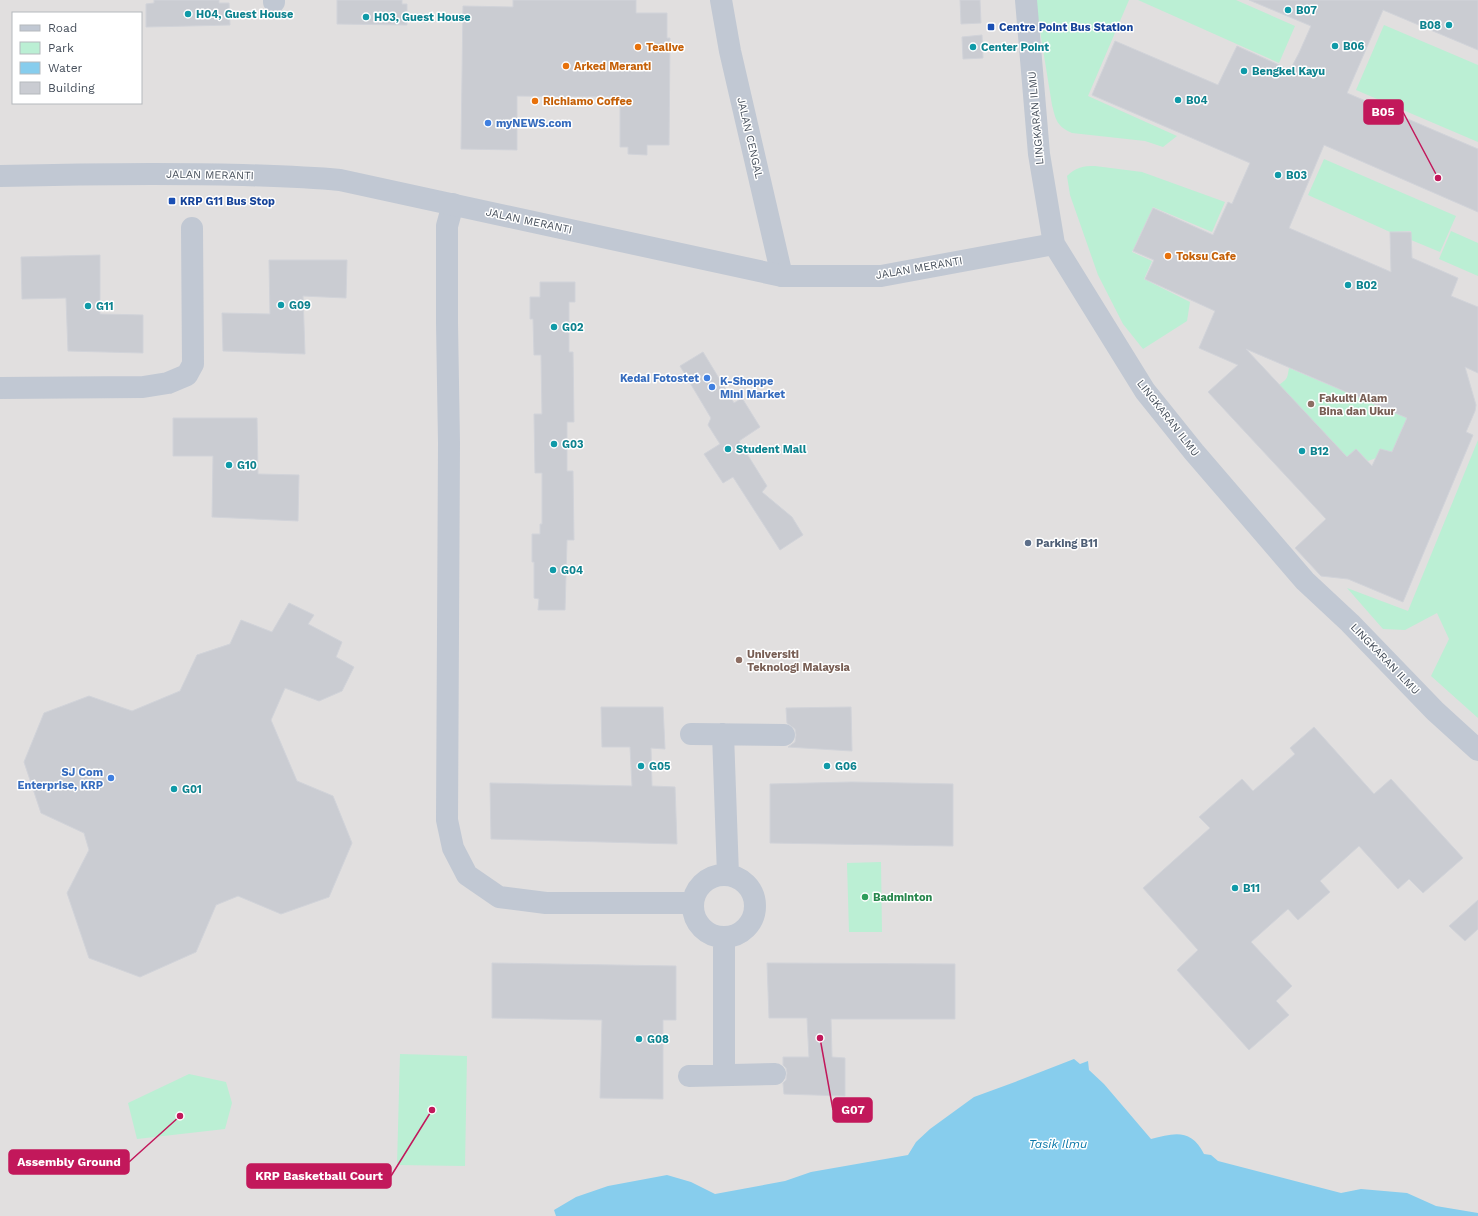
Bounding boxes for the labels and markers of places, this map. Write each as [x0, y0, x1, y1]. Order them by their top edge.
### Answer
place label: B07 [1296, 4, 1317, 17]
marker: B07 [1283, 5, 1293, 15]
place label: H04, Guest House [196, 8, 293, 21]
marker: H04, Guest House [183, 9, 193, 19]
place label: H03, Guest House [374, 11, 471, 24]
marker: H03, Guest House [361, 12, 371, 22]
place label: B08 [1419, 19, 1441, 32]
marker: B08 [1444, 20, 1454, 30]
place label: Centre Point Bus Station [999, 21, 1133, 34]
marker: Centre Point Bus Station [986, 22, 996, 32]
place label: B06 [1343, 40, 1365, 53]
place label: Tealive [646, 41, 684, 54]
place label: Center Point [981, 41, 1049, 54]
marker: B06 [1330, 41, 1340, 51]
marker: Tealive [633, 42, 643, 52]
marker: Center Point [968, 42, 978, 52]
place label: Arked Meranti [574, 60, 651, 73]
marker: Arked Meranti [561, 61, 571, 71]
place label: Bengkel Kayu [1252, 65, 1325, 78]
marker: Bengkel Kayu [1239, 66, 1249, 76]
place label: B04 [1186, 94, 1208, 107]
place label: Richiamo Coffee [543, 95, 632, 108]
marker: B04 [1173, 95, 1183, 105]
marker: Richiamo Coffee [530, 96, 540, 106]
callout: B05 [1364, 100, 1403, 124]
place label: myNEWS.com [496, 117, 572, 130]
marker: myNEWS.com [483, 118, 493, 128]
place label: B03 [1286, 169, 1308, 182]
marker: B03 [1273, 170, 1283, 180]
place label: KRP G11 Bus Stop [180, 195, 275, 208]
marker: KRP G11 Bus Stop [167, 196, 177, 206]
place label: Toksu Cafe [1176, 250, 1236, 263]
marker: Toksu Cafe [1163, 251, 1173, 261]
place label: B02 [1356, 279, 1378, 292]
marker: B02 [1343, 280, 1353, 290]
place label: G09 [289, 299, 311, 312]
place label: G11 [96, 300, 113, 313]
marker: G09 [276, 300, 286, 310]
marker: G11 [83, 301, 93, 311]
place label: G02 [562, 321, 584, 334]
marker: G02 [549, 322, 559, 332]
place label: Kedai Fotostet [620, 372, 699, 385]
marker: Kedai Fotostet [702, 373, 712, 383]
place label: K-Shoppe Mini Market [720, 375, 785, 401]
marker: K-Shoppe Mini Market [707, 382, 717, 392]
place label: Fakulti Alam Bina dan Ukur [1319, 392, 1396, 418]
marker: Fakulti Alam Bina dan Ukur [1306, 399, 1316, 409]
place label: G03 [562, 438, 584, 451]
marker: G03 [549, 439, 559, 449]
place label: Student Mall [736, 443, 807, 456]
marker: Student Mall [723, 444, 733, 454]
place label: B12 [1310, 445, 1329, 458]
marker: B12 [1297, 446, 1307, 456]
place label: G10 [237, 459, 257, 472]
marker: G10 [224, 460, 234, 470]
place label: Parking B11 [1036, 537, 1098, 550]
marker: Parking B11 [1023, 538, 1033, 548]
place label: G04 [561, 564, 583, 577]
marker: G04 [548, 565, 558, 575]
place label: Universiti Teknologi Malaysia [747, 648, 851, 674]
marker: Universiti Teknologi Malaysia [734, 655, 744, 665]
place label: G05 [649, 760, 670, 773]
place label: G06 [835, 760, 857, 773]
marker: G05 [636, 761, 646, 771]
marker: G06 [822, 761, 832, 771]
place label: SJ Com Enterprise, KRP [17, 766, 103, 792]
marker: SJ Com Enterprise, KRP [106, 773, 116, 783]
place label: G01 [182, 783, 202, 796]
marker: G01 [169, 784, 179, 794]
place label: B11 [1243, 882, 1260, 895]
marker: B11 [1230, 883, 1240, 893]
place label: Badminton [873, 891, 932, 904]
marker: Badminton [860, 892, 870, 902]
place label: G08 [647, 1033, 669, 1046]
marker: G08 [634, 1034, 644, 1044]
callout: G07 [833, 1098, 872, 1122]
callout: Assembly Ground [9, 1150, 129, 1174]
callout: KRP Basketball Court [247, 1164, 391, 1188]

